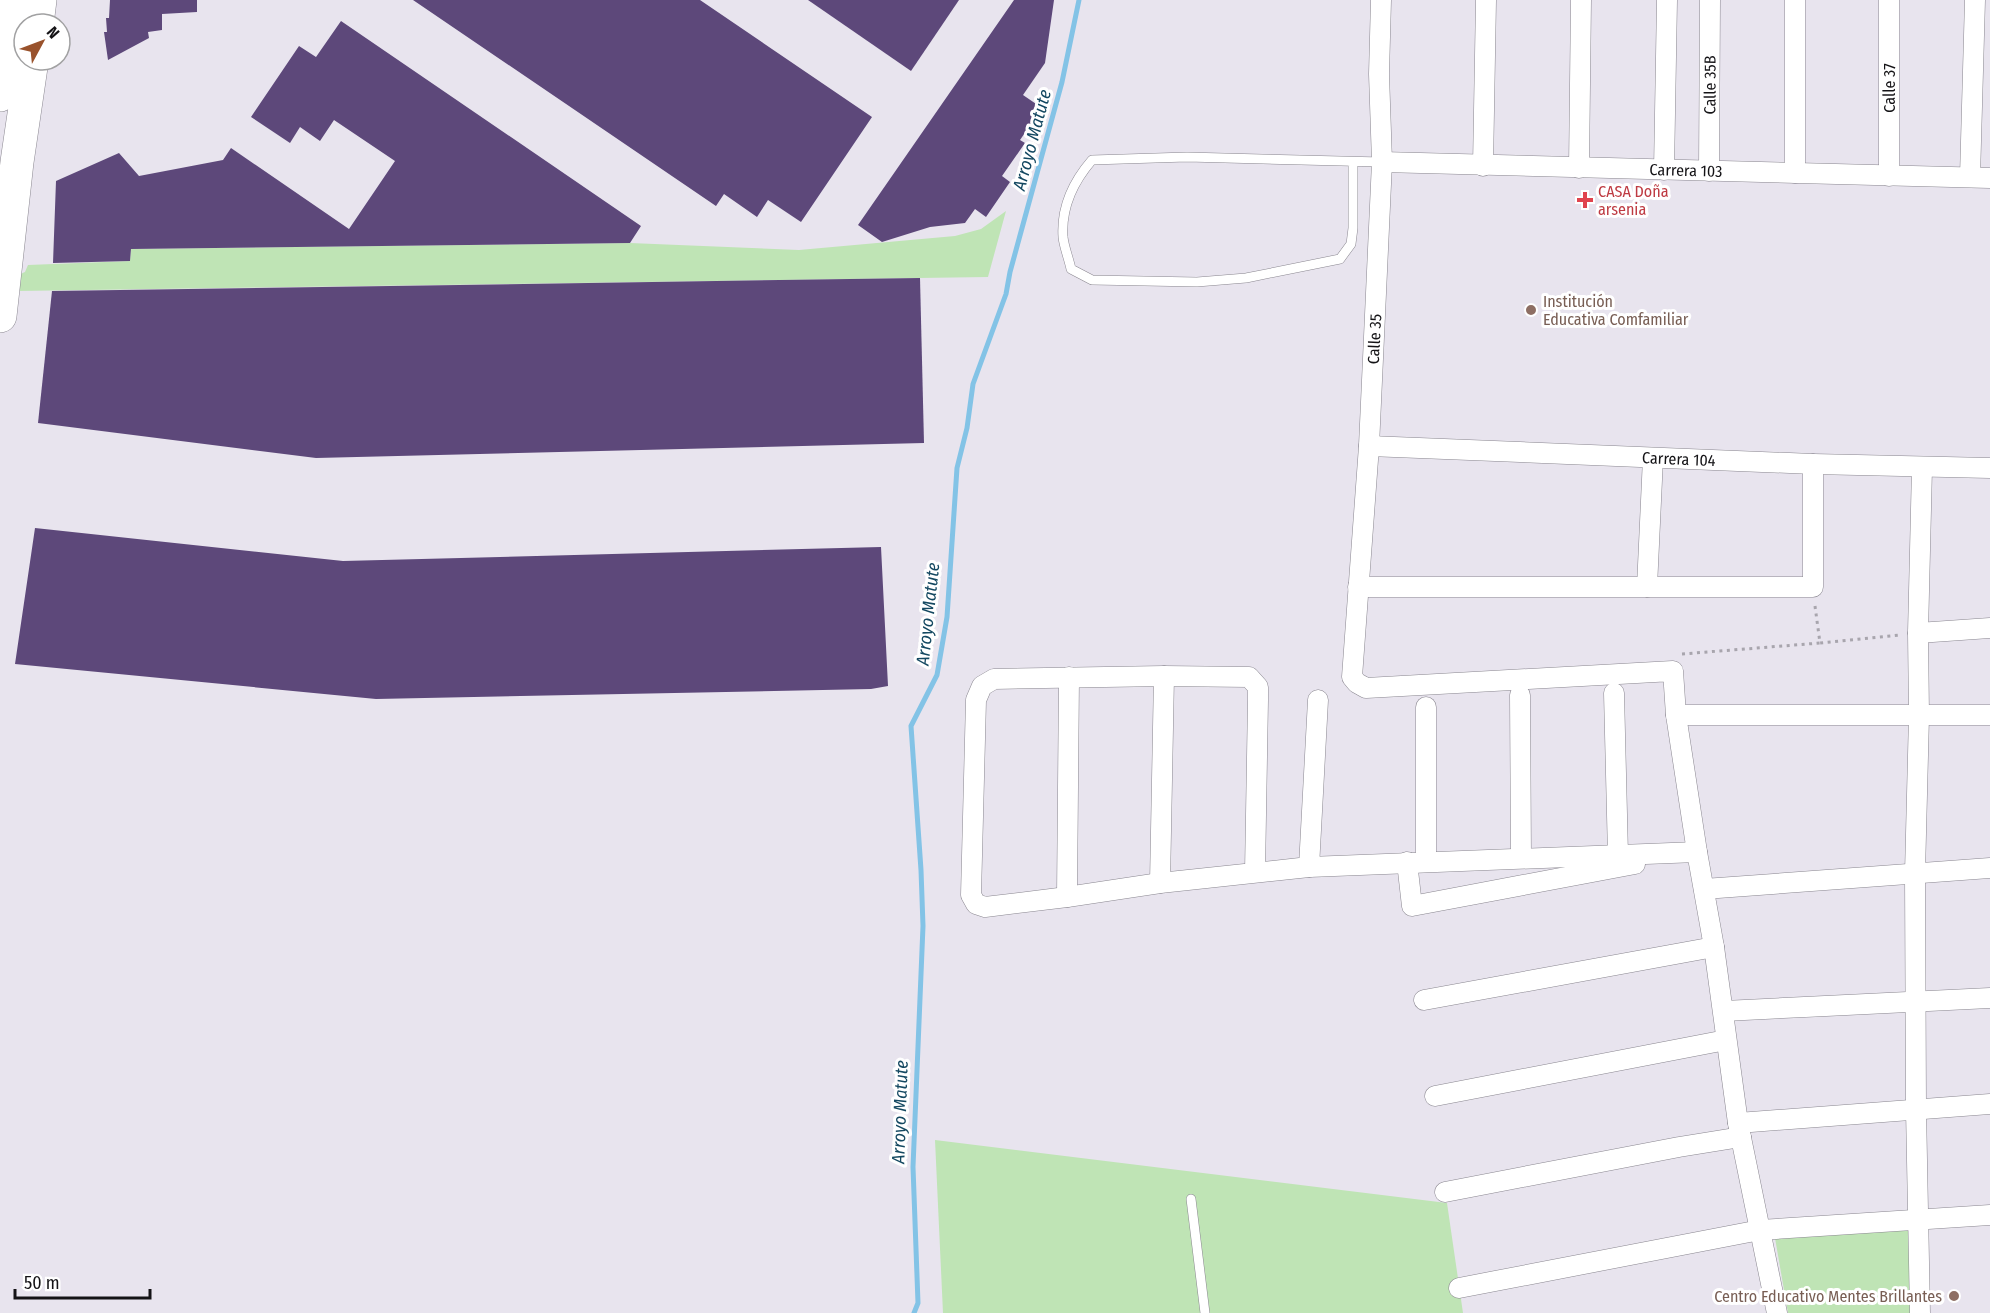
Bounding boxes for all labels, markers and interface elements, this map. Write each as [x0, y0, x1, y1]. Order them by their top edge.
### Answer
north arrow [12, 12, 72, 72]
text: N [43, 23, 63, 42]
street label: Calle 35B [1700, 55, 1720, 115]
street label: Calle 37 [1880, 63, 1899, 113]
water label: Arroyo Matute [1008, 87, 1056, 194]
street label: Carrera 103 [1649, 160, 1723, 181]
place label: CASA Doña arsenia [1598, 182, 1669, 219]
marker: CASA Doña arsenia [1576, 191, 1594, 209]
place label: Institución Educativa Comfamiliar [1543, 292, 1689, 329]
marker: Institución Educativa Comfamiliar [1524, 303, 1538, 317]
street label: Calle 35 [1364, 313, 1385, 365]
street label: Carrera 104 [1642, 448, 1716, 470]
water label: Arroyo Matute [912, 561, 944, 668]
water label: Arroyo Matute [887, 1059, 913, 1165]
scale bar [15, 1262, 150, 1300]
text: 50 m [24, 1272, 60, 1294]
place label: Centro Educativo Mentes Brillantes [1714, 1287, 1942, 1306]
marker: Centro Educativo Mentes Brillantes [1947, 1289, 1961, 1303]

